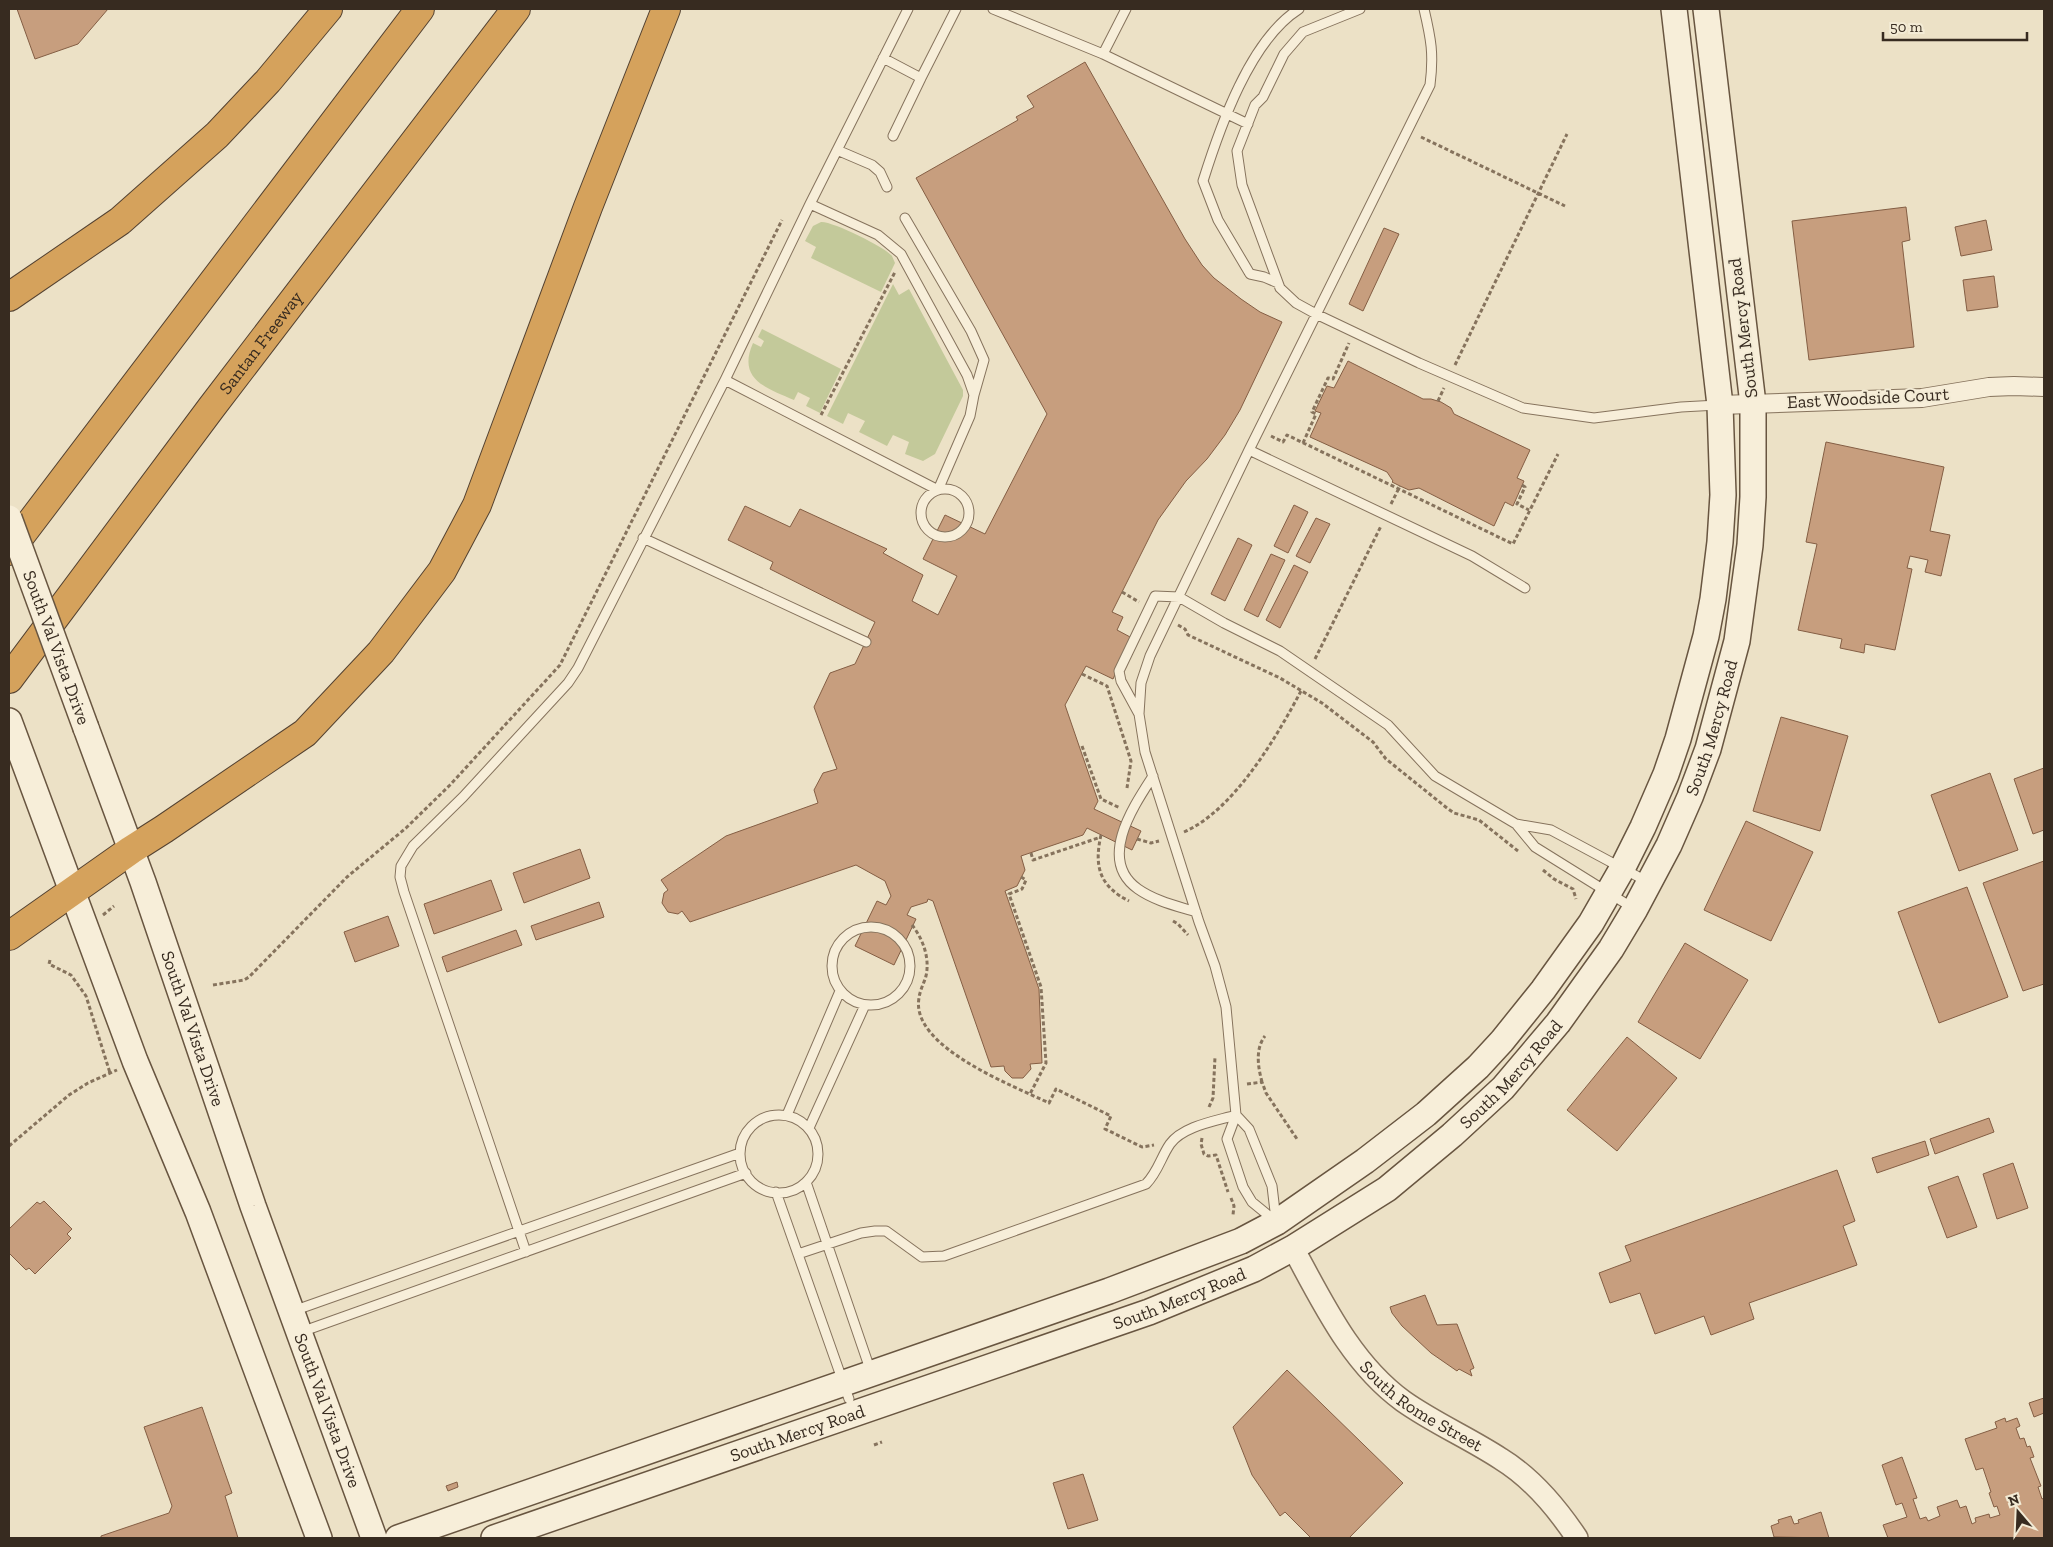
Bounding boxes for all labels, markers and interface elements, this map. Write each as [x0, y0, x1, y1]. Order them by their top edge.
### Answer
scale bar [1883, 10, 2027, 42]
text: 50 m [1890, 18, 1923, 36]
street label: South Mercy Road [1723, 257, 1763, 399]
street label: Santan Freeway [214, 286, 308, 399]
street label: East Woodside Court [1786, 383, 1950, 413]
street label: South Val Vista Drive [18, 567, 95, 728]
street label: South Mercy Road [1681, 657, 1743, 799]
street label: South Val Vista Drive [156, 948, 229, 1109]
street label: South Mercy Road [1455, 1015, 1567, 1133]
street label: South Mercy Road [1110, 1263, 1249, 1335]
street label: South Val Vista Drive [289, 1330, 366, 1491]
street label: South Rome Street [1355, 1356, 1487, 1456]
street label: South Mercy Road [727, 1400, 868, 1467]
north arrow [1993, 1487, 2043, 1537]
text: N [2006, 1490, 2022, 1510]

